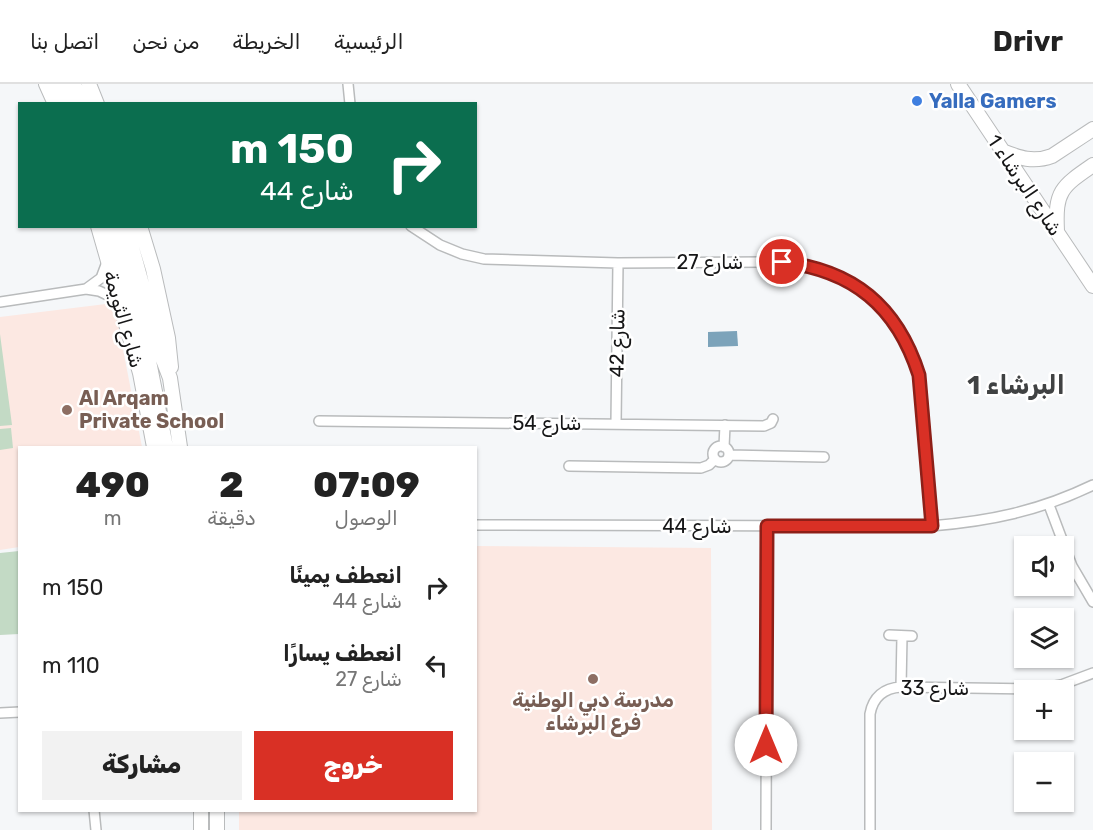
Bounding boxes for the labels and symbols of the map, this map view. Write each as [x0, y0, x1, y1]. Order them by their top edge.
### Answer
place label: Yalla Gamers [929, 89, 1056, 113]
marker: Yalla Gamers [910, 94, 924, 108]
street label: شارع البرشاء 1 [981, 130, 1068, 241]
pin [756, 236, 807, 287]
street label: شارع 27 [677, 250, 743, 276]
street label: شارع الثويمة [97, 267, 149, 371]
street label: شارع 42 [604, 308, 632, 378]
district label: البرشاء 1 [967, 370, 1065, 401]
place label: Al Arqam Private School [79, 386, 224, 433]
marker: Al Arqam Private School [60, 403, 74, 417]
street label: شارع 54 [512, 411, 582, 437]
street label: شارع 44 [662, 514, 732, 540]
marker: مدرسة دبي الوطنية فرع البرشاء [586, 672, 600, 686]
street label: شارع 33 [901, 676, 969, 702]
place label: مدرسة دبي الوطنية فرع البرشاء [512, 688, 674, 737]
position arrow [734, 713, 798, 777]

